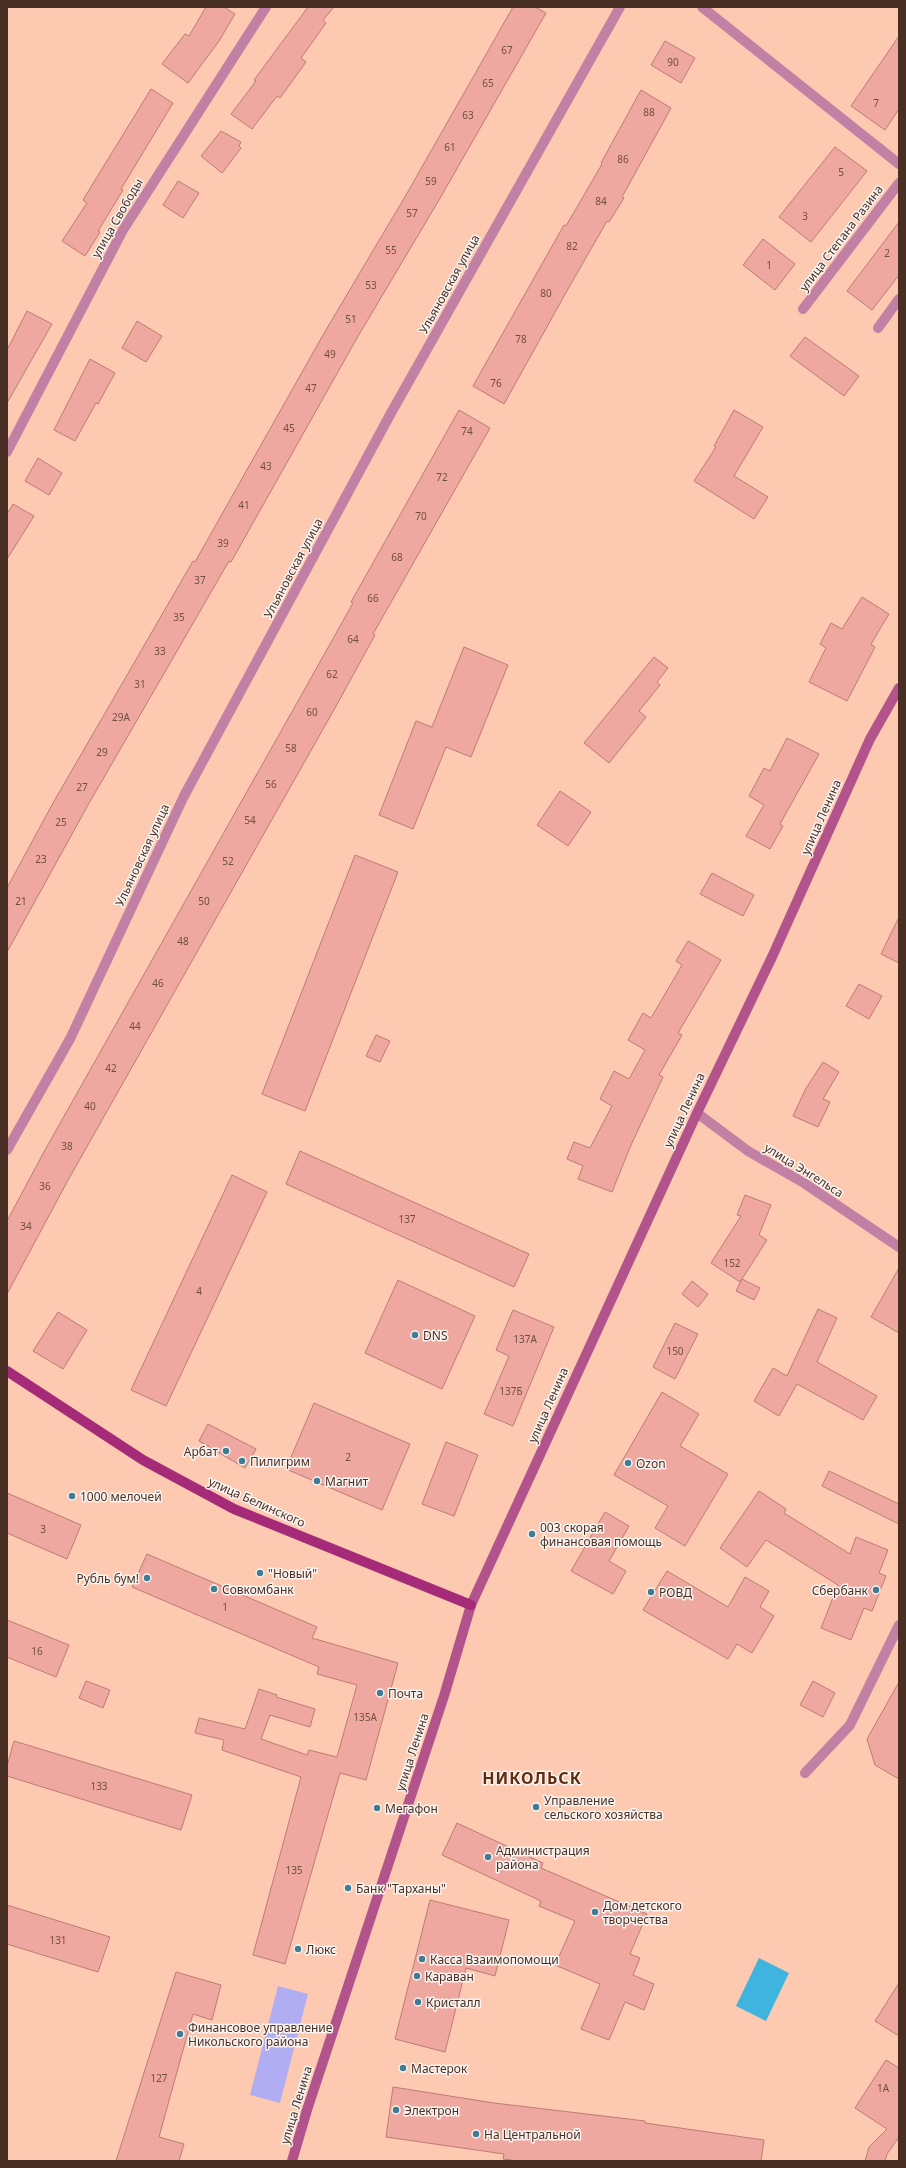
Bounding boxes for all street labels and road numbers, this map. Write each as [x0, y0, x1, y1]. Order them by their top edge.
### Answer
street label: улица Свободы [87, 175, 147, 261]
street label: улица Степана Разина [795, 181, 887, 295]
street label: Ульяновская улица [415, 231, 483, 337]
street label: Ульяновская улица [259, 515, 327, 621]
street label: улица Ленина [797, 777, 845, 857]
street label: Ульяновская улица [111, 801, 173, 909]
street label: улица Ленина [659, 1070, 709, 1150]
street label: улица Энгельса [761, 1139, 847, 1201]
street label: улица Ленина [524, 1365, 572, 1445]
street label: улица Белинского [206, 1473, 308, 1531]
street label: улица Ленина [391, 1711, 433, 1793]
street label: улица Ленина [276, 2064, 316, 2146]

